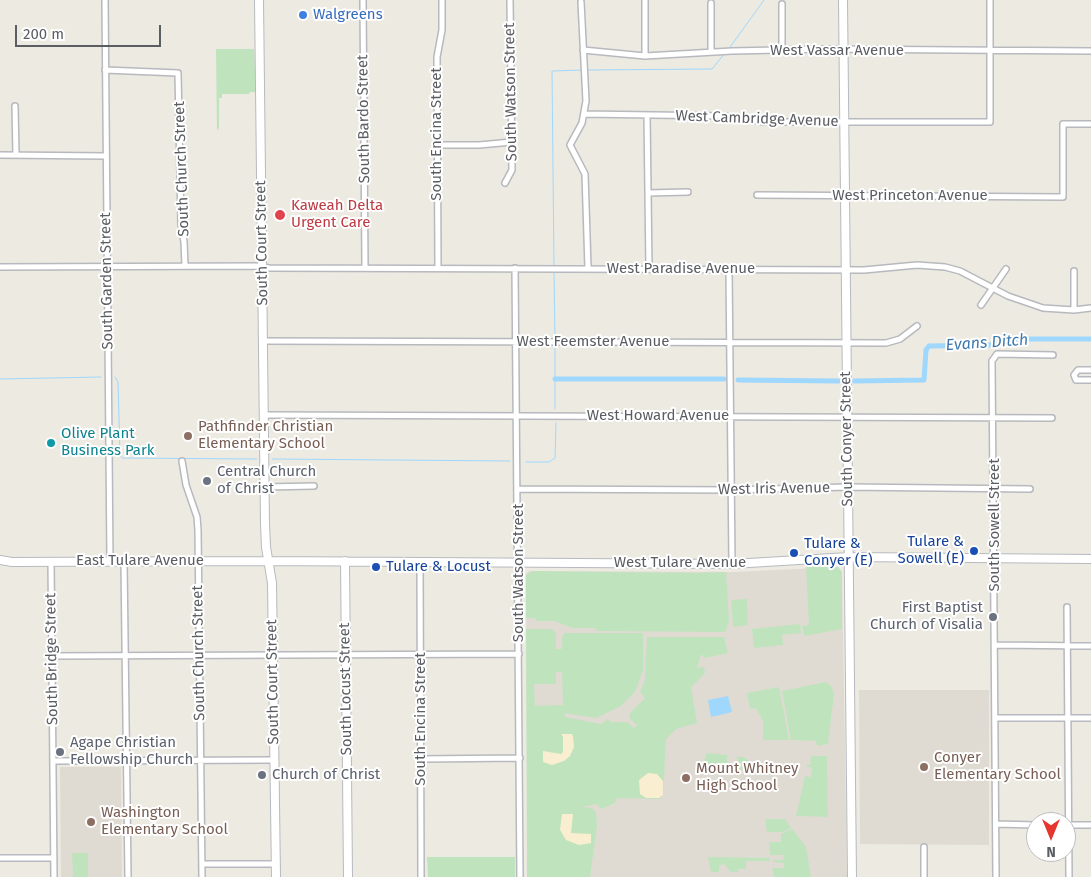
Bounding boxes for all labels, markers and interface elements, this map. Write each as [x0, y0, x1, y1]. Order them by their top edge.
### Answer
place label: Walgreens [313, 6, 383, 24]
marker: Walgreens [297, 9, 309, 21]
scale bar [18, 15, 164, 47]
street label: South Watson Street [501, 23, 521, 161]
text: 200 m [23, 25, 64, 43]
street label: West Vassar Avenue [770, 42, 904, 60]
street label: South Bardo Street [354, 54, 374, 184]
street label: South Encina Street [428, 67, 446, 201]
street label: South Church Street [171, 101, 193, 237]
street label: West Cambridge Avenue [675, 107, 839, 131]
street label: South Court Street [252, 180, 272, 306]
street label: West Princeton Avenue [832, 187, 988, 205]
place label: Kaweah Delta Urgent Care [291, 197, 383, 232]
marker: Kaweah Delta Urgent Care [273, 208, 287, 222]
street label: South Garden Street [97, 212, 117, 350]
street label: West Paradise Avenue [607, 260, 755, 278]
water label: Evans Ditch [945, 331, 1029, 355]
street label: West Feemster Avenue [517, 333, 669, 351]
street label: South Conyer Street [837, 371, 857, 507]
street label: West Howard Avenue [587, 407, 729, 425]
place label: Pathfinder Christian Elementary School [198, 418, 333, 453]
place label: Olive Plant Business Park [61, 425, 154, 460]
marker: Pathfinder Christian Elementary School [182, 430, 194, 442]
marker: Olive Plant Business Park [45, 437, 57, 449]
street label: South Sowell Street [986, 458, 1004, 592]
place label: Central Church of Christ [217, 463, 316, 498]
marker: Central Church of Christ [201, 475, 213, 487]
street label: West Iris Avenue [718, 479, 830, 499]
street label: South Watson Street [510, 504, 528, 642]
place label: Tulare & Sowell (E) [898, 533, 964, 568]
place label: Tulare & Conyer (E) [804, 535, 873, 570]
marker: Tulare & Sowell (E) [968, 545, 980, 557]
marker: Tulare & Conyer (E) [788, 547, 800, 559]
street label: East Tulare Avenue [76, 552, 204, 570]
street label: West Tulare Avenue [614, 554, 746, 572]
place label: Tulare & Locust [386, 558, 491, 576]
marker: Tulare & Locust [370, 561, 382, 573]
street label: South Church Street [189, 585, 209, 721]
street label: South Bridge Street [42, 593, 62, 725]
place label: First Baptist Church of Visalia [870, 599, 983, 634]
marker: First Baptist Church of Visalia [987, 611, 999, 623]
street label: South Court Street [263, 619, 283, 745]
street label: South Locust Street [336, 623, 356, 755]
street label: South Encina Street [412, 652, 430, 786]
place label: Agape Christian Fellowship Church [70, 734, 193, 769]
marker: Agape Christian Fellowship Church [54, 746, 66, 758]
place label: Conyer Elementary School [934, 749, 1061, 784]
place label: Mount Whitney High School [696, 760, 798, 795]
marker: Conyer Elementary School [918, 761, 930, 773]
place label: Church of Christ [272, 766, 380, 784]
marker: Church of Christ [256, 769, 268, 781]
marker: Mount Whitney High School [680, 772, 692, 784]
place label: Washington Elementary School [101, 804, 228, 839]
north arrow [1026, 812, 1076, 862]
marker: Washington Elementary School [85, 816, 97, 828]
text: N [1046, 843, 1056, 860]

